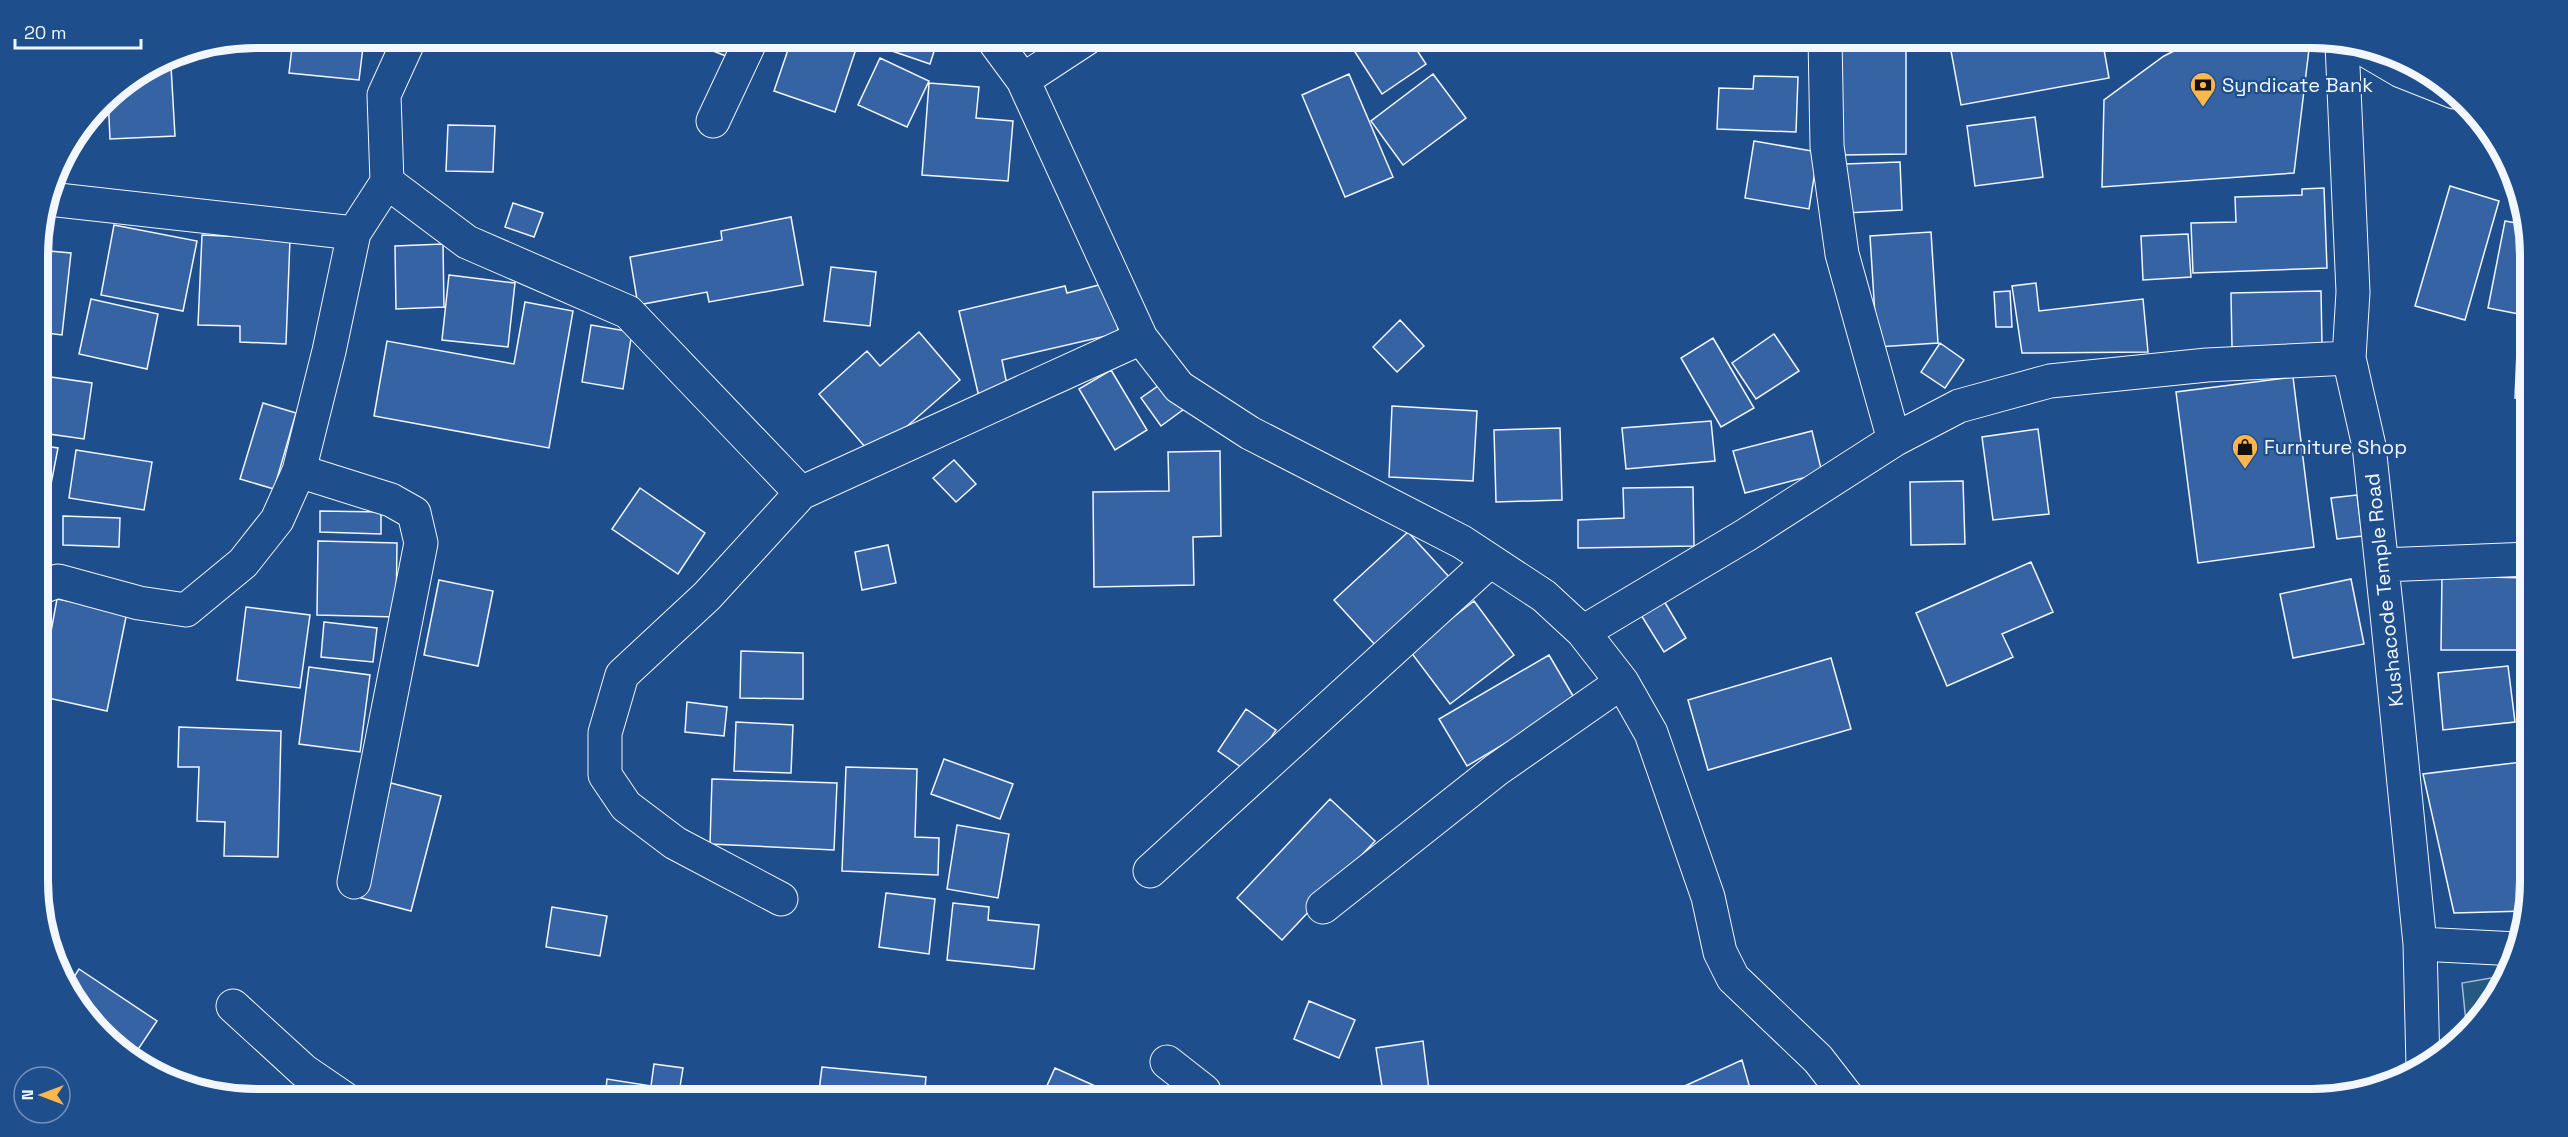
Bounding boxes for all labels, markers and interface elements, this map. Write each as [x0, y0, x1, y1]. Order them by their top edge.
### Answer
scale bar [15, 12, 141, 50]
text: 20 m [24, 21, 67, 44]
bank icon: Syndicate Bank [2188, 70, 2218, 108]
place label: Syndicate Bank [2222, 72, 2373, 98]
shop icon: Furniture Shop [2230, 432, 2260, 470]
place label: Furniture Shop [2264, 434, 2407, 460]
street label: Kushacode Temple Road [2359, 472, 2409, 708]
north arrow [12, 1065, 72, 1125]
text: N [17, 1090, 38, 1100]

